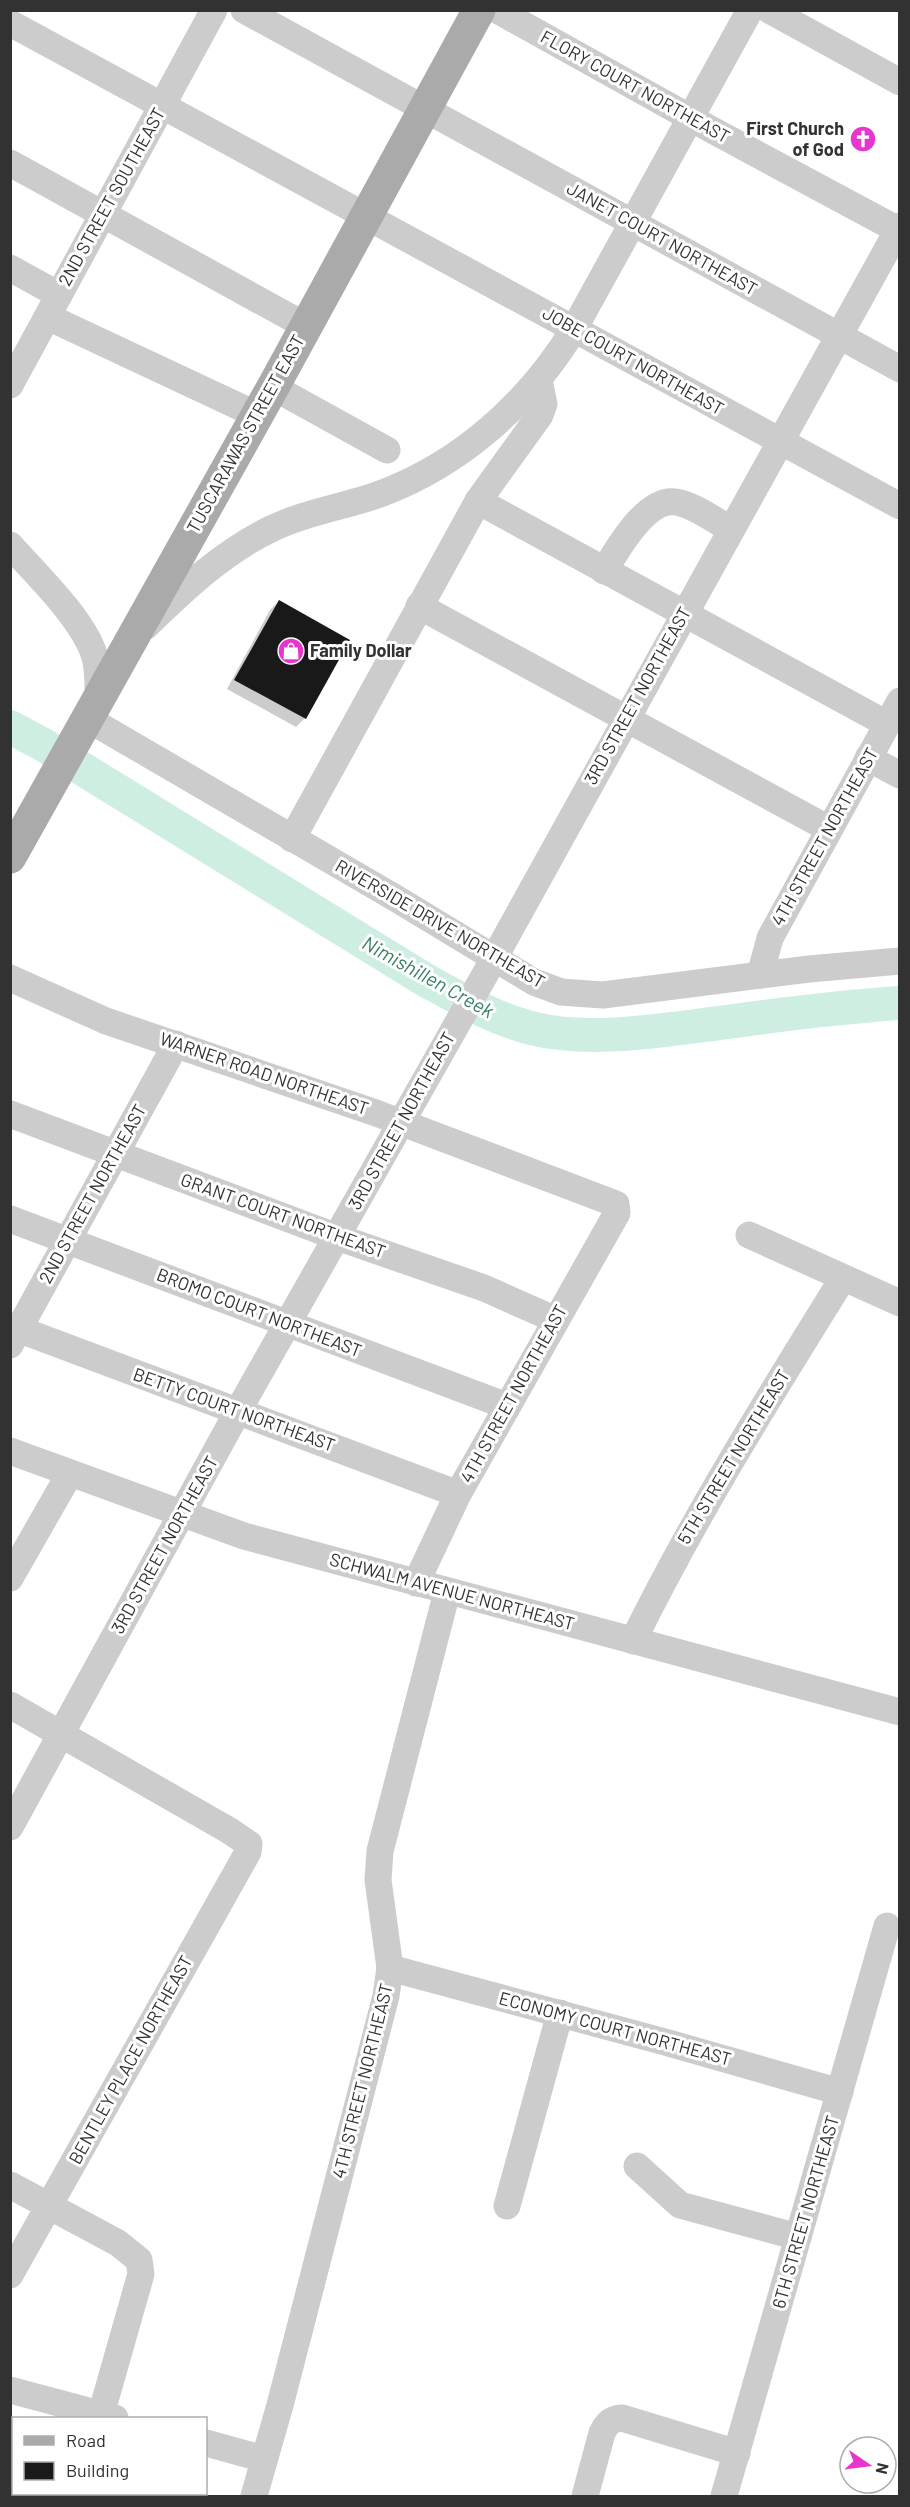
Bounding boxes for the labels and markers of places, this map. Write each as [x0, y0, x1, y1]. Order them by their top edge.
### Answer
place label: First Church of God [746, 117, 844, 160]
church icon: First Church of God [848, 124, 878, 154]
shop icon: Family Dollar [276, 636, 306, 666]
place label: Family Dollar [310, 639, 412, 661]

